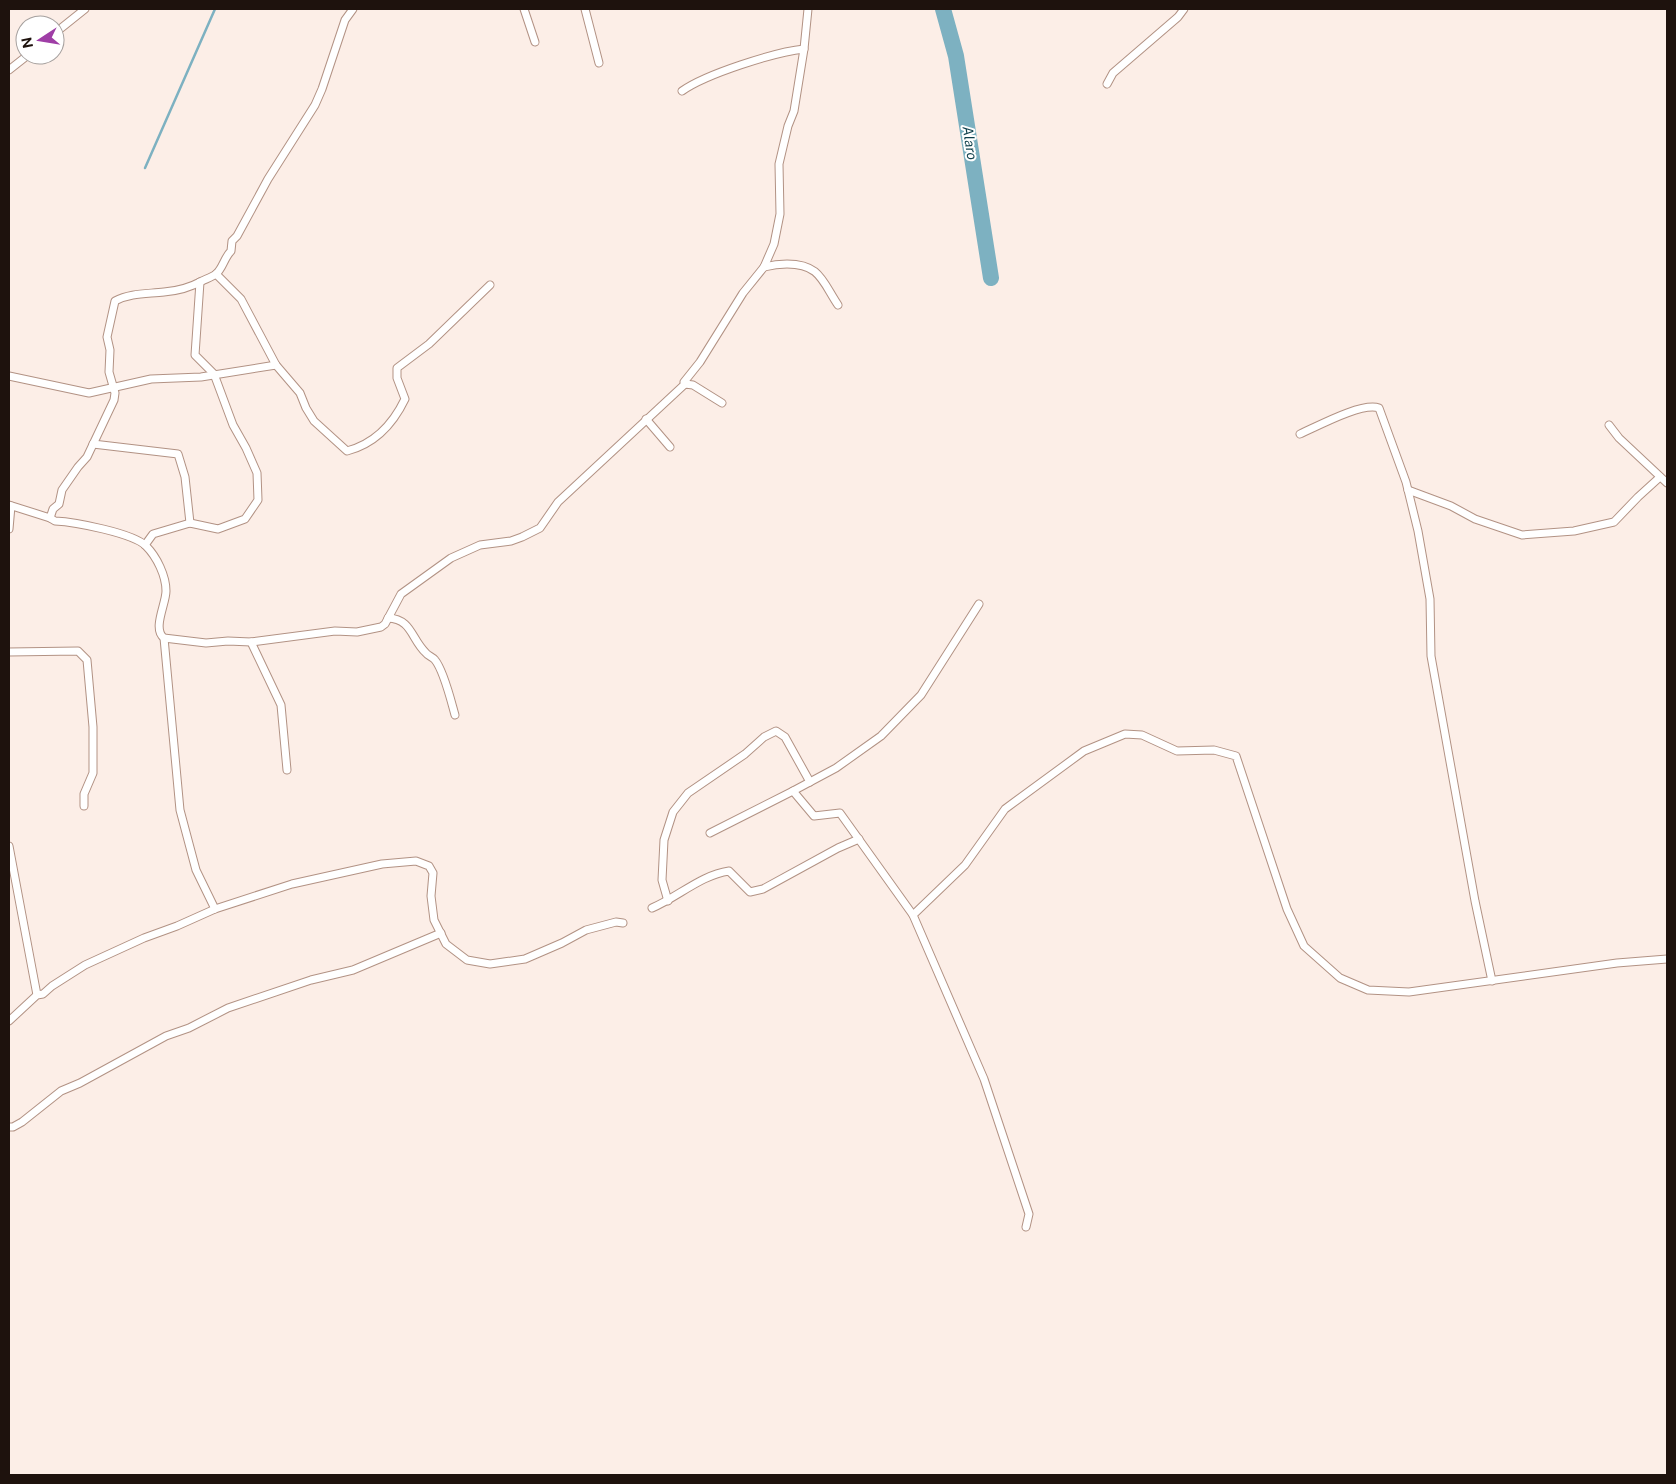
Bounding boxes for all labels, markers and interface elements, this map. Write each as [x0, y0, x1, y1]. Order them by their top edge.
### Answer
north arrow [15, 15, 65, 65]
text: N [18, 36, 36, 50]
water label: Alaro [959, 125, 981, 161]

